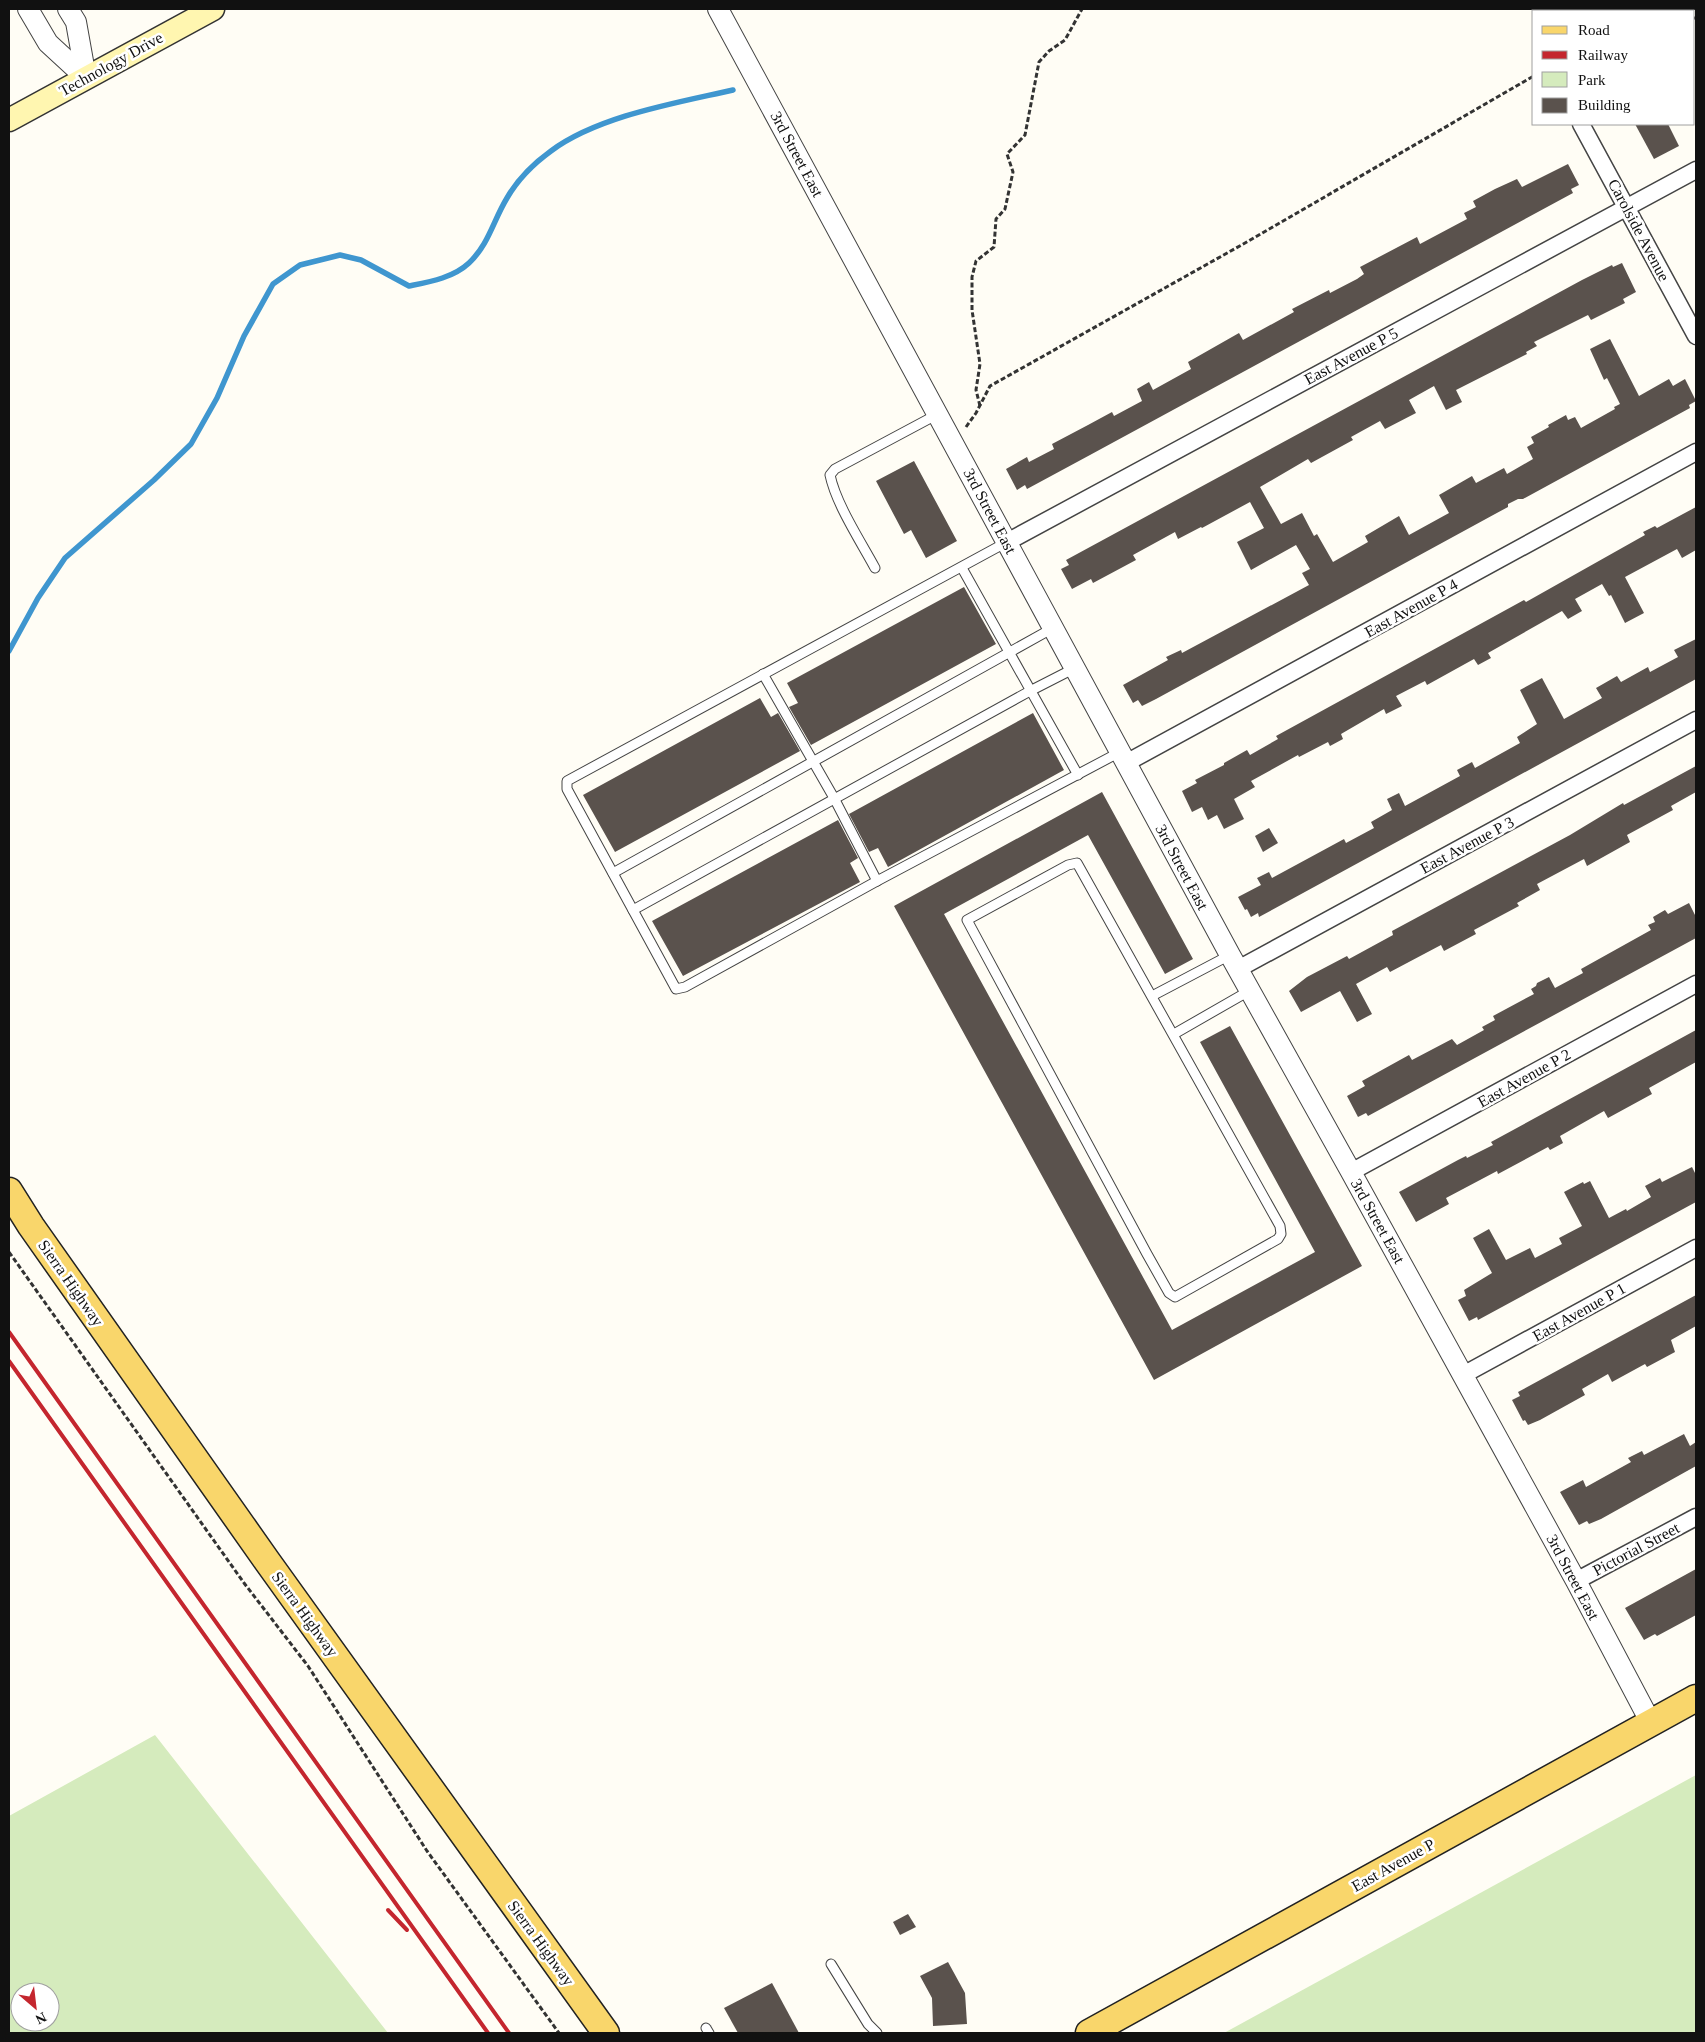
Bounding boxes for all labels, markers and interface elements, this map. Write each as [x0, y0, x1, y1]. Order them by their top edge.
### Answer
legend [1532, 10, 1695, 125]
text: Road [1578, 22, 1610, 38]
street label: Technology Drive [56, 29, 166, 100]
text: Railway [1578, 47, 1628, 63]
text: Park [1578, 72, 1606, 88]
text: Building [1578, 97, 1631, 113]
street label: 3rd Street East [767, 108, 827, 200]
street label: Carolside Avenue [1605, 176, 1673, 284]
street label: East Avenue P 5 [1301, 324, 1401, 388]
street label: 3rd Street East [960, 465, 1020, 557]
street label: East Avenue P 4 [1362, 575, 1460, 641]
street label: East Avenue P 3 [1417, 813, 1517, 877]
street label: 3rd Street East [1152, 821, 1212, 913]
street label: East Avenue P 2 [1475, 1045, 1573, 1111]
street label: 3rd Street East [1348, 1176, 1409, 1267]
street label: Sierra Highway [34, 1237, 107, 1330]
street label: East Avenue P 1 [1530, 1279, 1628, 1345]
street label: Pictorial Street [1590, 1519, 1683, 1579]
street label: 3rd Street East [1543, 1531, 1603, 1623]
street label: Sierra Highway [268, 1568, 342, 1660]
street label: East Avenue P [1349, 1835, 1437, 1895]
street label: Sierra Highway [504, 1897, 578, 1989]
north arrow [10, 1982, 60, 2032]
text: N [33, 2009, 49, 2027]

